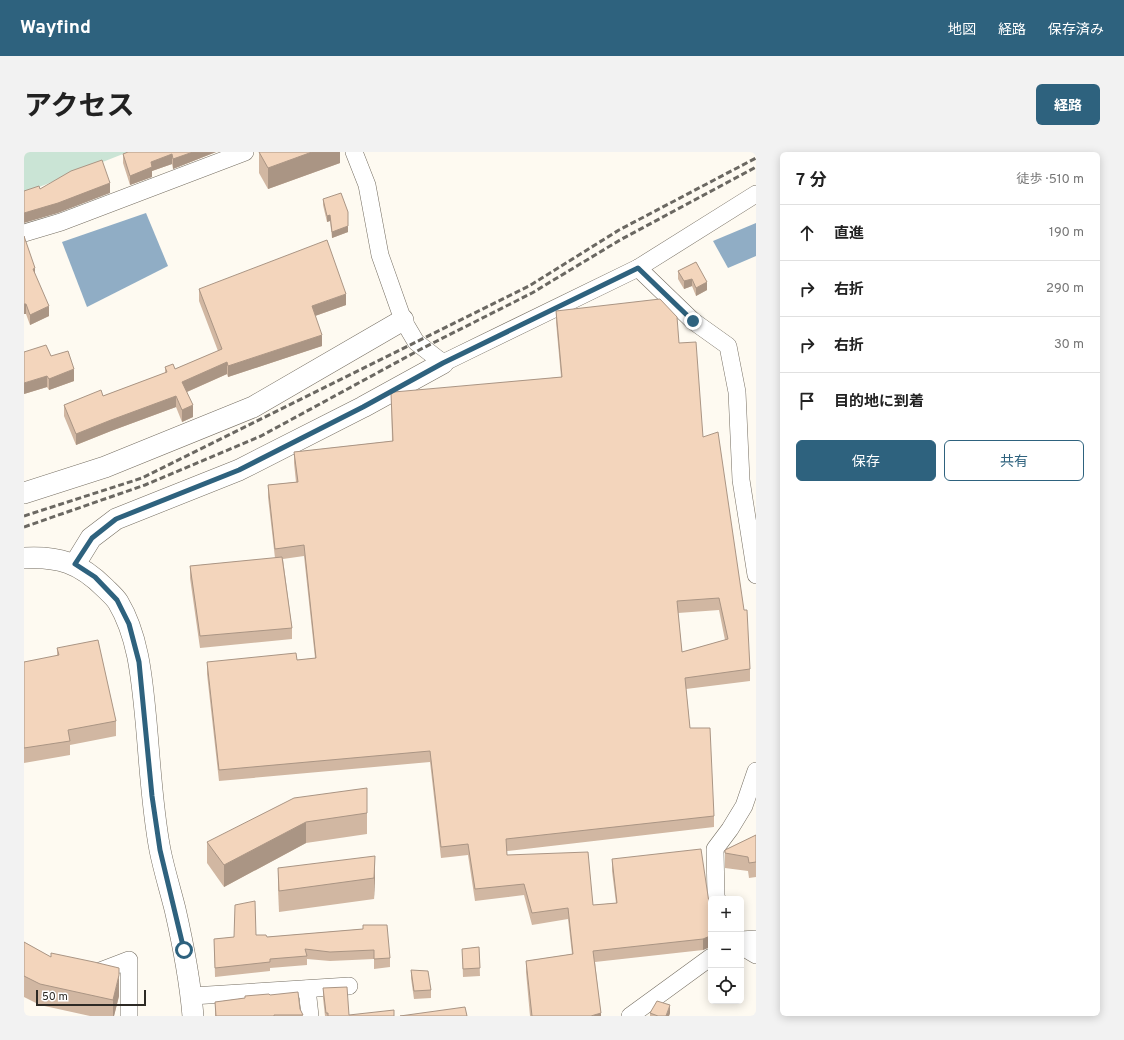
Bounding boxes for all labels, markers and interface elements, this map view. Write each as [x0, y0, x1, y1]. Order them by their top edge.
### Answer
text: Wayfind [20, 16, 91, 40]
text: 地図 [948, 22, 976, 39]
text: 経路 [998, 22, 1026, 39]
text: 保存済み [1048, 22, 1104, 39]
button: 経路 [1036, 84, 1100, 125]
text: アクセス [24, 90, 135, 126]
text: 7 分 [796, 170, 826, 192]
text: 徒歩 · 510 m [1017, 172, 1084, 188]
icon: ahead [796, 222, 818, 244]
text: 直進 [834, 225, 864, 244]
text: 190 m [1049, 225, 1084, 241]
icon: right [796, 278, 818, 300]
text: 右折 [834, 281, 864, 300]
text: 290 m [1046, 281, 1084, 297]
route end [684, 312, 702, 330]
icon: right [796, 334, 818, 356]
text: 右折 [834, 337, 864, 356]
text: 30 m [1054, 337, 1084, 353]
icon: arrive [796, 390, 818, 412]
text: 目的地に到着 [834, 393, 924, 412]
button: 保存 [796, 440, 936, 481]
button: 共有 [944, 440, 1084, 481]
map controls [708, 896, 744, 1004]
button: + [708, 896, 744, 932]
button: − [708, 932, 744, 968]
route start [175, 941, 193, 959]
button: locate [708, 968, 744, 1004]
scale bar [36, 988, 146, 1007]
text: 50 m [42, 990, 68, 1004]

